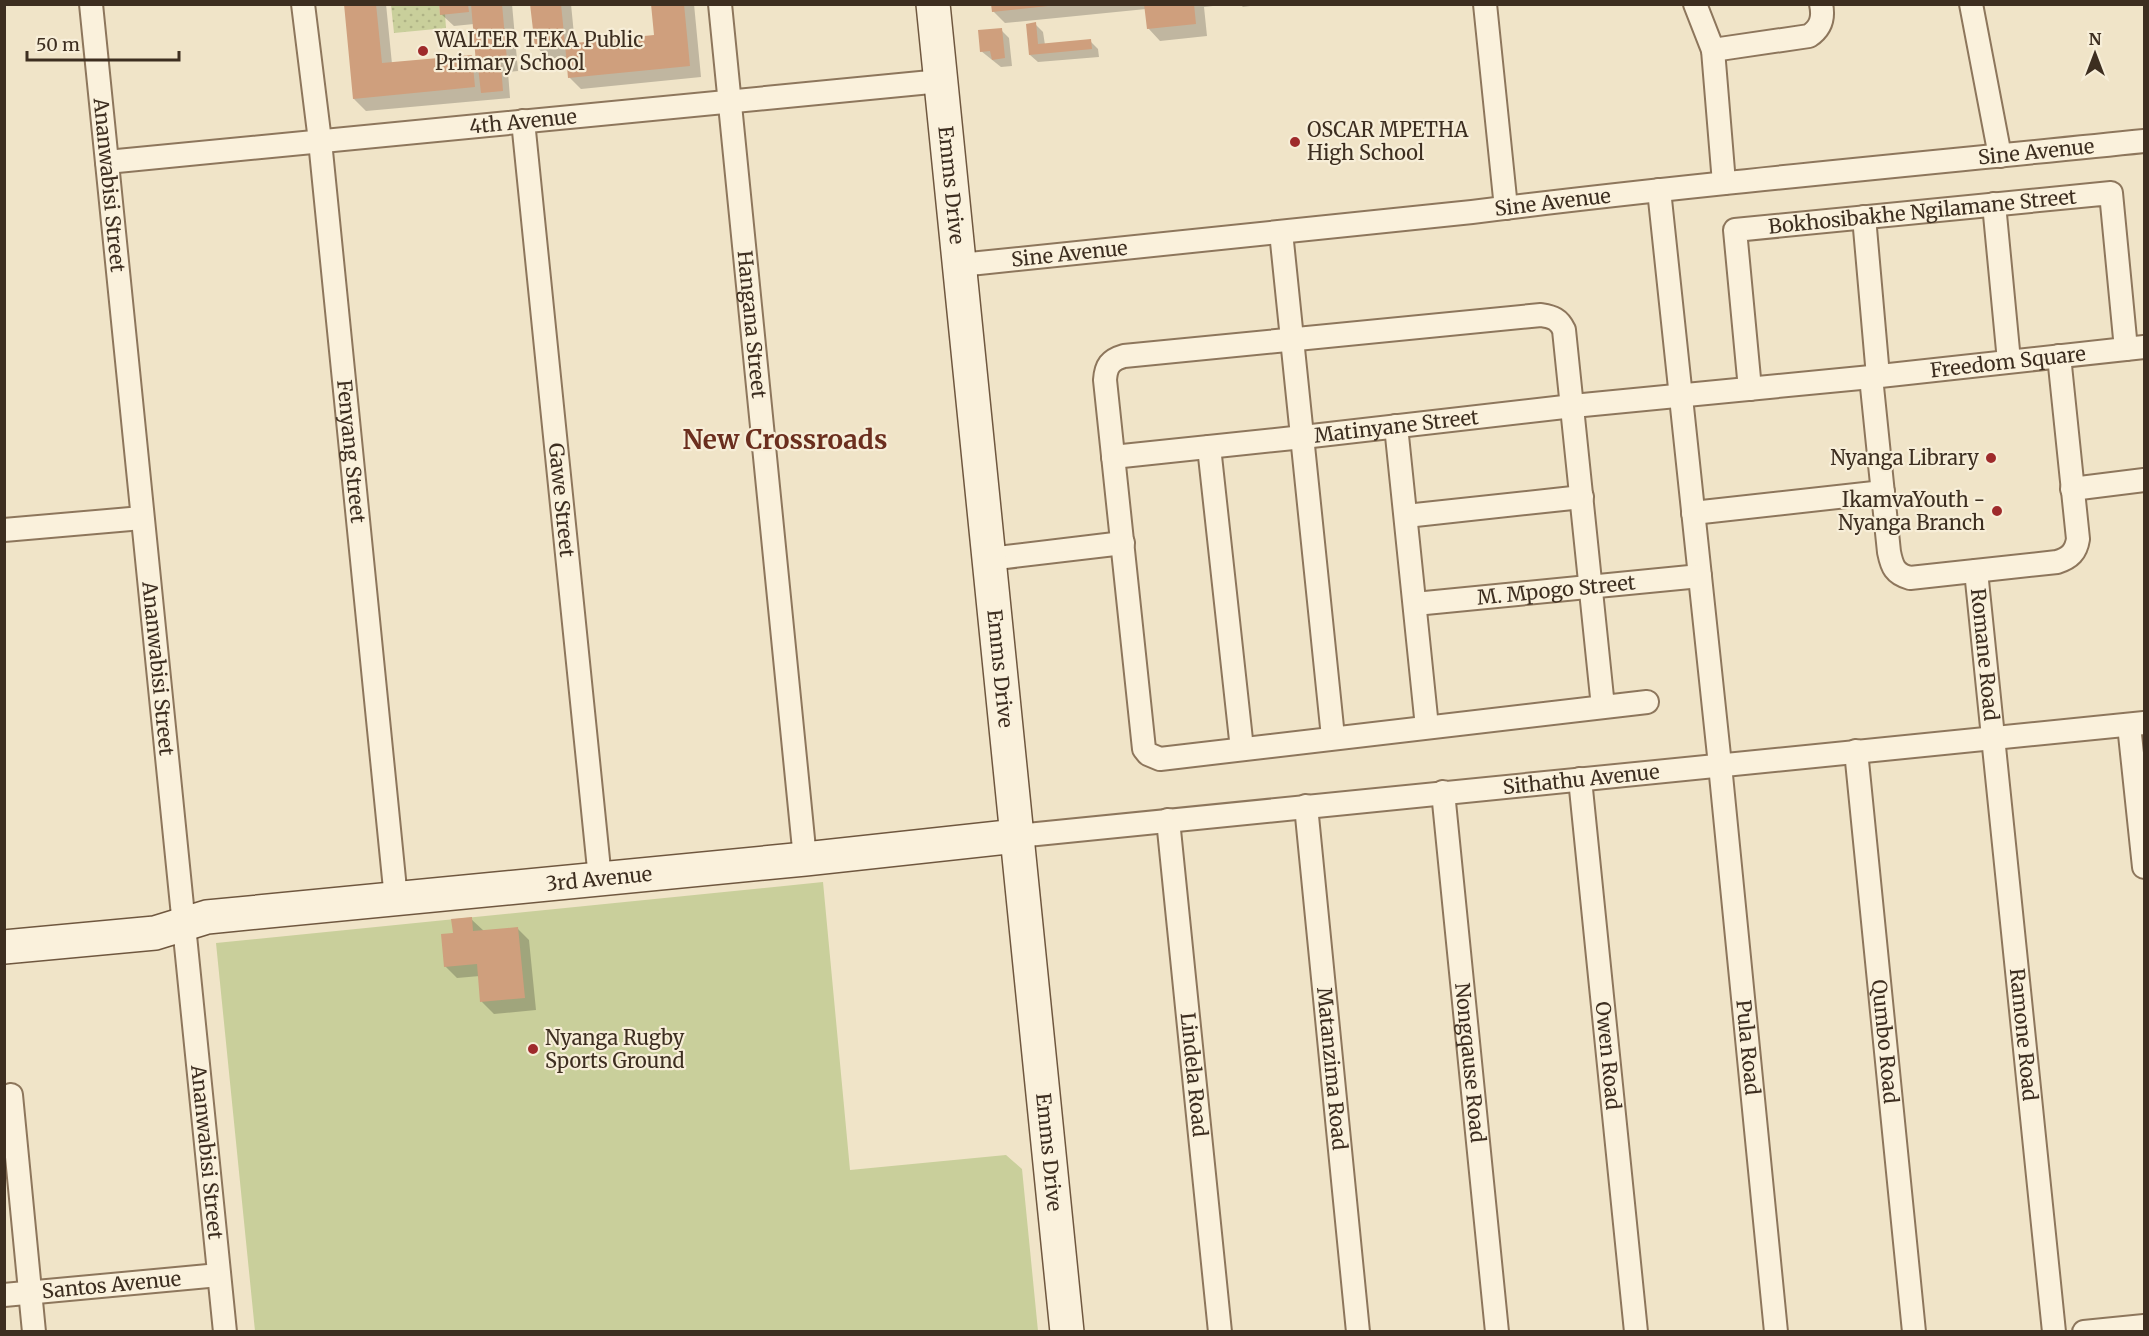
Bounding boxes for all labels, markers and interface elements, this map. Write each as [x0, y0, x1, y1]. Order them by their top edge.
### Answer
scale bar [27, 24, 178, 62]
north arrow [2065, 24, 2125, 84]
place label: WALTER TEKA Public Primary School [434, 27, 643, 75]
text: N [2089, 29, 2102, 49]
text: 50 m [36, 33, 80, 56]
marker: WALTER TEKA Public Primary School [416, 44, 430, 58]
street label: Ananwabisi Street [88, 96, 131, 274]
street label: 4th Avenue [468, 103, 578, 139]
place label: OSCAR MPETHA High School [1307, 117, 1469, 165]
street label: Emms Drive [933, 125, 970, 245]
street label: Sine Avenue [1977, 133, 2095, 170]
marker: OSCAR MPETHA High School [1288, 135, 1302, 149]
street label: Sine Avenue [1493, 183, 1612, 221]
street label: Bokhosibakhe Ngilamane Street [1767, 183, 2078, 239]
street label: Sine Avenue [1010, 235, 1129, 272]
street label: Hangana Street [733, 249, 772, 400]
street label: Freedom Square [1929, 340, 2087, 382]
street label: Fenyang Street [332, 378, 371, 524]
street label: Matinyane Street [1313, 404, 1480, 448]
district label: New Crossroads [683, 423, 887, 456]
street label: Gawe Street [544, 442, 580, 558]
place label: Nyanga Library [1830, 445, 1979, 470]
marker: Nyanga Library [1984, 451, 1998, 465]
place label: IkamvaYouth - Nyanga Branch [1838, 487, 1985, 535]
marker: IkamvaYouth - Nyanga Branch [1990, 504, 2004, 518]
street label: M. Mpogo Street [1476, 569, 1637, 610]
street label: Ananwabisi Street [137, 579, 180, 757]
street label: Romane Road [1966, 587, 2004, 722]
street label: Emms Drive [982, 608, 1019, 729]
street label: Sithathu Avenue [1502, 759, 1661, 799]
street label: 3rd Avenue [545, 861, 653, 896]
street label: Ramone Road [2005, 967, 2043, 1102]
street label: Qumbo Road [1867, 978, 1904, 1105]
street label: Nongqause Road [1450, 982, 1491, 1144]
street label: Matanzima Road [1312, 986, 1353, 1151]
street label: Pula Road [1731, 998, 1766, 1096]
street label: Owen Road [1591, 1000, 1626, 1111]
street label: Lindela Road [1176, 1011, 1213, 1138]
place label: Nyanga Rugby Sports Ground [545, 1025, 685, 1073]
marker: Nyanga Rugby Sports Ground [526, 1042, 540, 1056]
street label: Ananwabisi Street [186, 1063, 229, 1241]
street label: Emms Drive [1031, 1092, 1068, 1213]
street label: Santos Avenue [41, 1266, 182, 1303]

